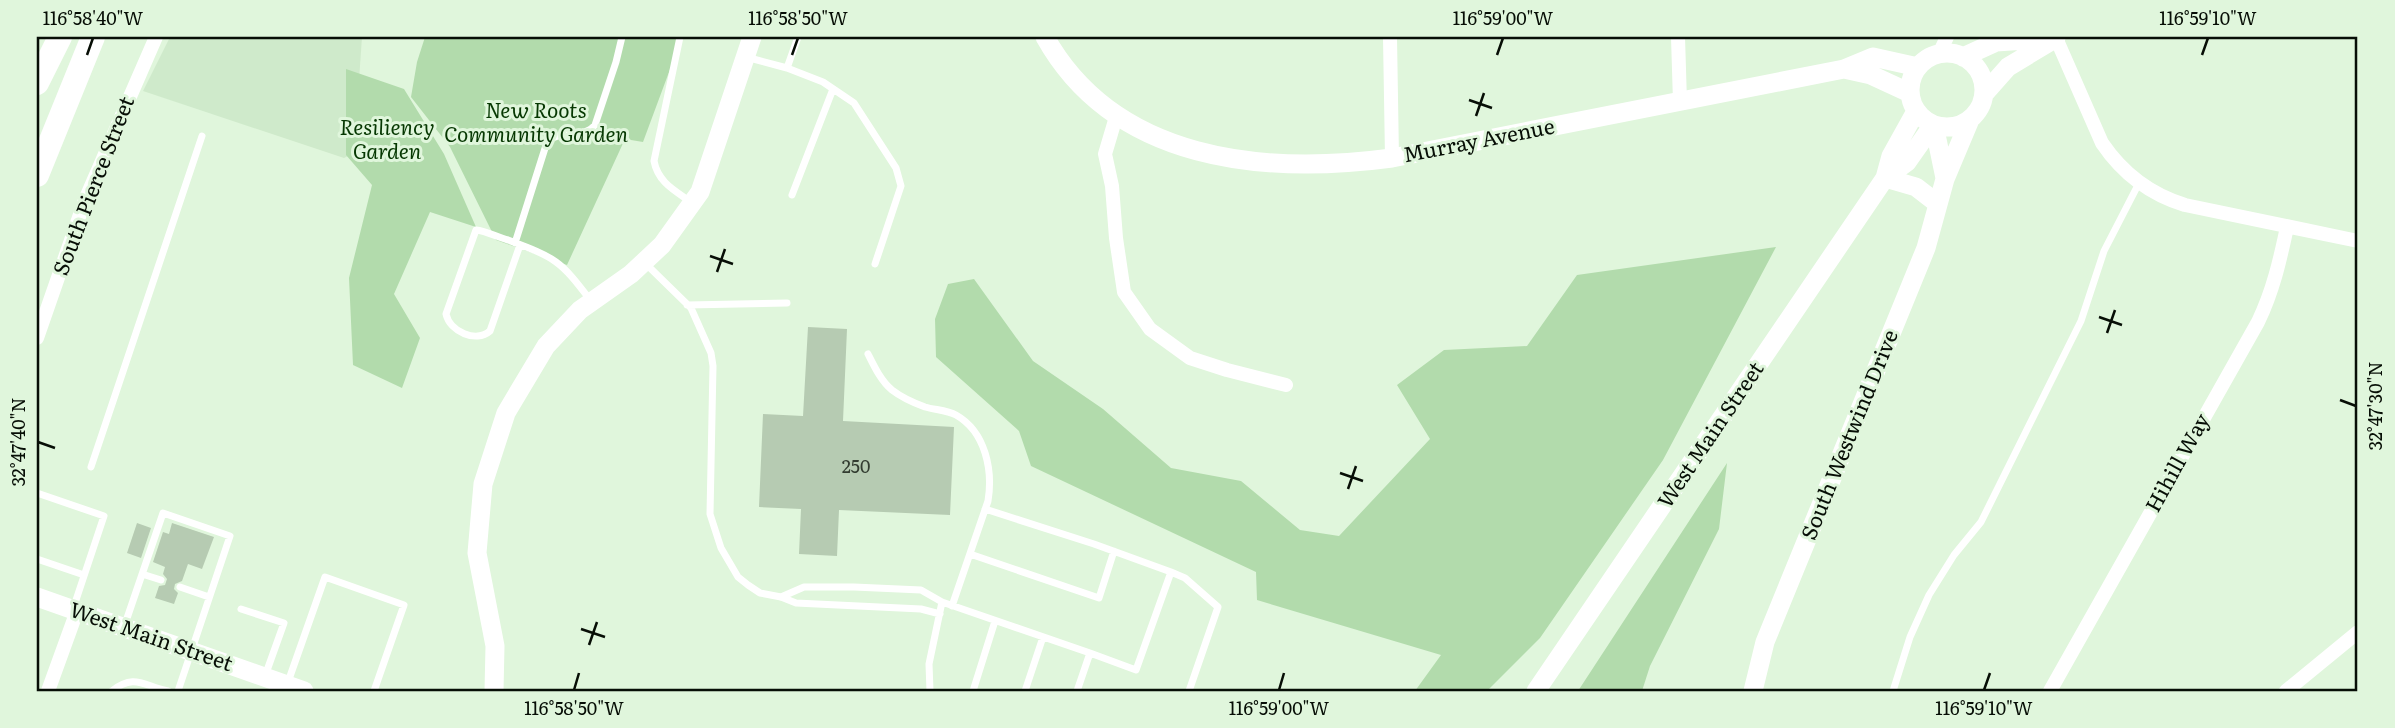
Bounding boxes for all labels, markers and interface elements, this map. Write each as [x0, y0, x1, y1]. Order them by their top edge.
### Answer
text: 116°58'40"W [43, 4, 144, 31]
text: 116°58'50"W [748, 4, 848, 31]
text: 116°59'00"W [1453, 4, 1554, 31]
text: 116°59'10"W [2159, 4, 2257, 31]
street label: South Pierce Street [43, 91, 140, 279]
park label: New Roots Community Garden [444, 93, 629, 148]
street label: Murray Avenue [1400, 109, 1557, 168]
park label: Resiliency Garden [339, 110, 435, 165]
street label: South Westwind Drive [1791, 324, 1904, 544]
street label: West Main Street [1648, 354, 1770, 513]
text: 32°47'30"N [2361, 361, 2388, 451]
text: 32°47'40"N [4, 397, 31, 487]
street label: Hihill Way [2136, 406, 2216, 517]
house number: 250 [842, 452, 870, 479]
street label: West Main Street [66, 592, 238, 677]
text: 116°58'50"W [524, 694, 624, 721]
text: 116°59'00"W [1229, 694, 1330, 721]
text: 116°59'10"W [1935, 694, 2033, 721]

